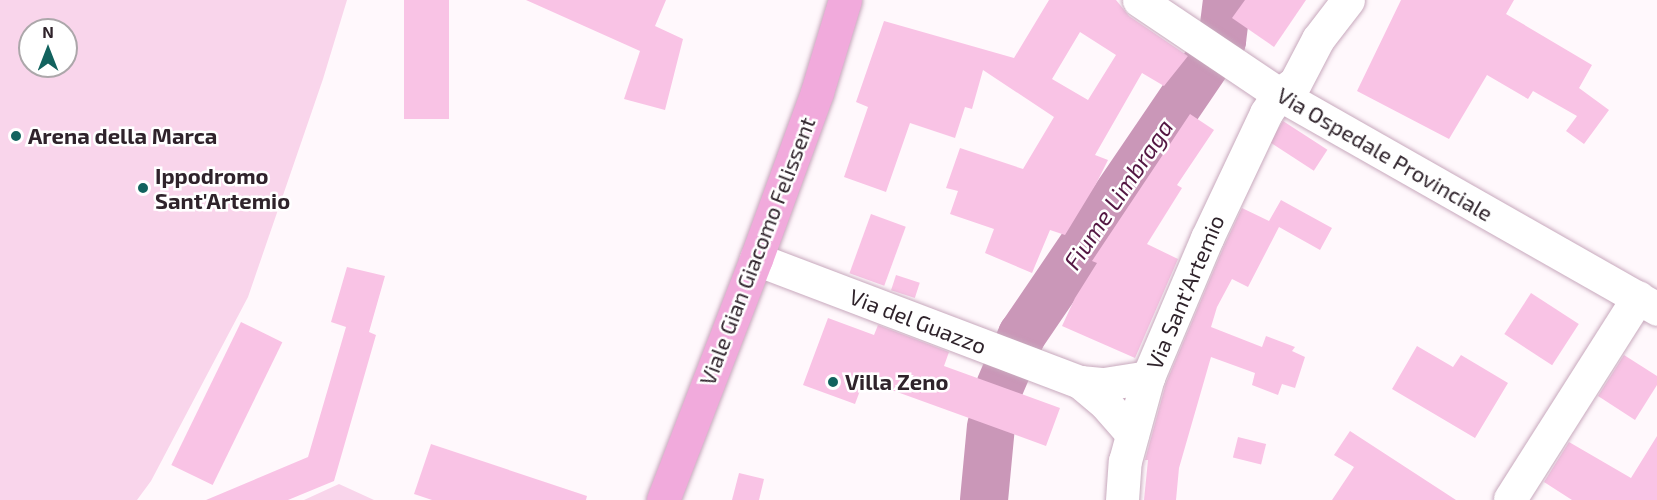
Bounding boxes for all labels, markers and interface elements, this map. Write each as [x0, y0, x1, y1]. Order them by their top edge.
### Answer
north arrow [18, 18, 78, 78]
text: N [42, 22, 54, 41]
street label: Via Ospedale Provinciale [1272, 81, 1498, 227]
street label: Viale Gian Giacomo Felissent [694, 113, 820, 389]
water label: Fiume Limbraga [1057, 113, 1179, 275]
place label: Arena della Marca [28, 123, 217, 149]
marker: Arena della Marca [9, 129, 23, 143]
place label: Ippodromo Sant'Artemio [155, 162, 290, 214]
marker: Ippodromo Sant'Artemio [136, 181, 150, 195]
street label: Via Sant'Artemio [1141, 211, 1229, 373]
street label: Via del Guazzo [846, 283, 990, 359]
place label: Villa Zeno [845, 369, 948, 395]
marker: Villa Zeno [826, 375, 840, 389]

